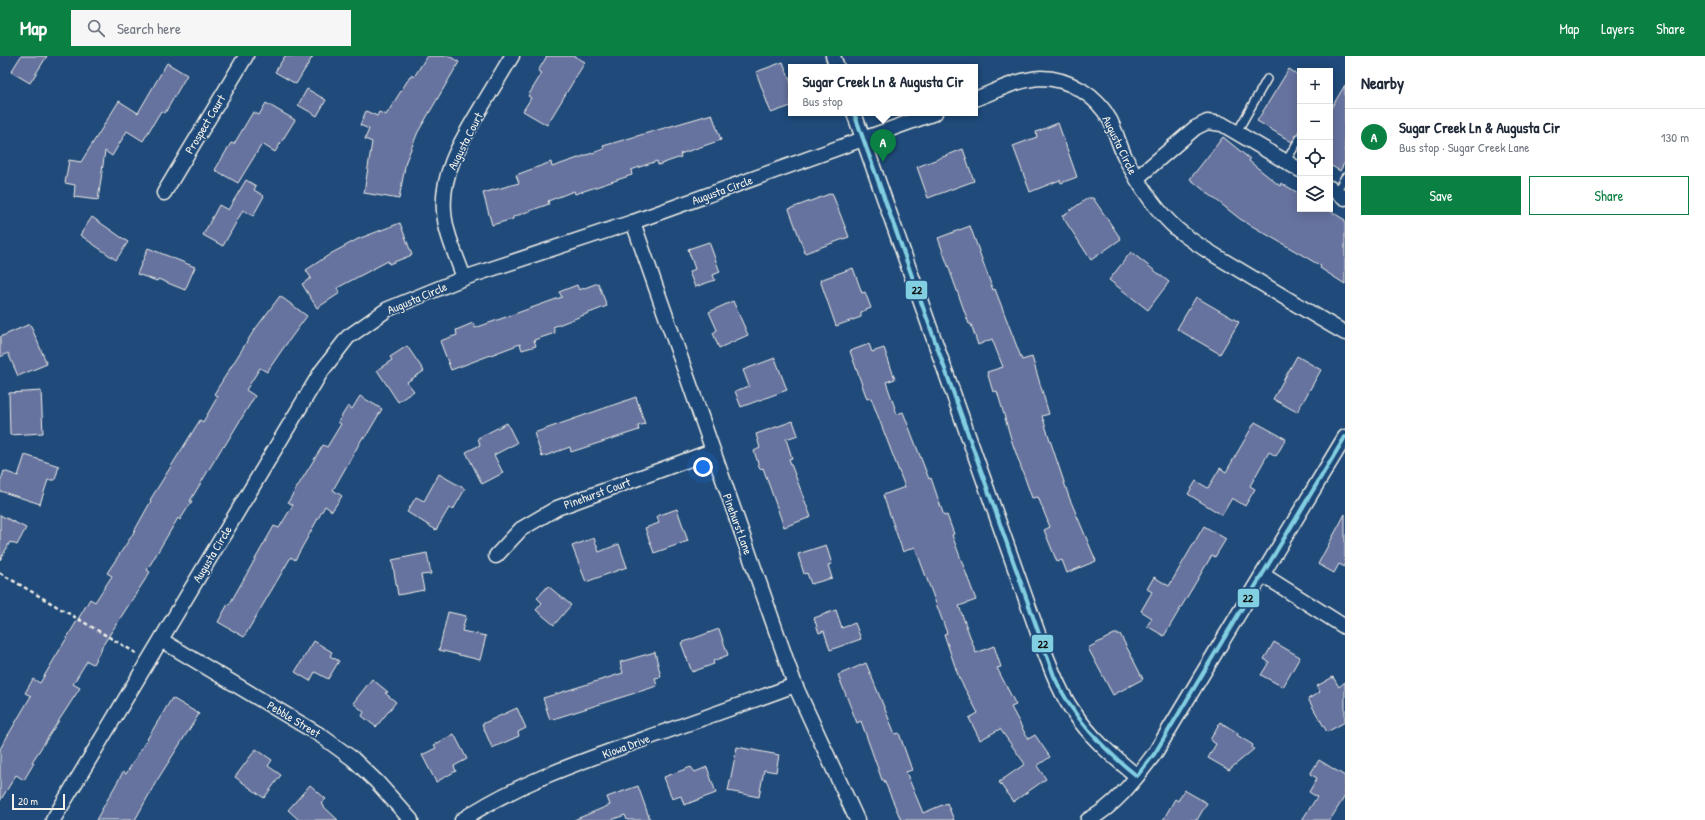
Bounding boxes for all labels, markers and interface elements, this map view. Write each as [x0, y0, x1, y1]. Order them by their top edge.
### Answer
search box [71, 10, 351, 46]
text: Map [20, 15, 47, 41]
icon: search [85, 17, 107, 39]
text: Search here [117, 18, 181, 39]
text: Map [1559, 19, 1579, 38]
text: Layers [1601, 19, 1634, 38]
text: Share [1656, 19, 1685, 38]
popup [788, 64, 978, 116]
map controls [1297, 68, 1333, 212]
button: + [1297, 68, 1333, 104]
text: Sugar Creek Ln & Augusta Cir [802, 71, 964, 92]
text: Nearby [1361, 71, 1404, 94]
street label: Prospect Court [181, 90, 230, 157]
text: Bus stop [802, 92, 843, 110]
button: − [1297, 104, 1333, 140]
street label: Augusta Court [443, 109, 487, 172]
street label: Augusta Circle [1098, 113, 1142, 177]
text: Sugar Creek Ln & Augusta Cir [1399, 117, 1560, 138]
text: A [1371, 128, 1377, 146]
text: 130 m [1661, 128, 1689, 146]
pin: A [870, 129, 896, 162]
text: Bus stop · Sugar Creek Lane [1399, 138, 1530, 156]
button: locate [1297, 140, 1333, 176]
street label: Augusta Circle [689, 171, 755, 209]
button: layers [1297, 176, 1333, 212]
button: Save [1361, 176, 1521, 215]
button: Share [1529, 176, 1689, 215]
street label: Augusta Circle [384, 278, 450, 318]
line badge: 22 [905, 280, 928, 300]
text: 22 [912, 283, 923, 297]
your location [693, 457, 713, 477]
street label: Pinehurst Court [561, 473, 633, 513]
street label: Pinehurst Lane [719, 491, 757, 557]
street label: Augusta Circle [188, 522, 236, 586]
line badge: 22 [1237, 588, 1260, 608]
text: 22 [1243, 591, 1254, 605]
line badge: 22 [1031, 634, 1054, 653]
text: 22 [1038, 637, 1049, 651]
street label: Pebble Street [264, 696, 324, 742]
street label: Kiowa Drive [600, 729, 652, 762]
scale bar [12, 792, 65, 811]
text: 20 m [18, 794, 38, 808]

